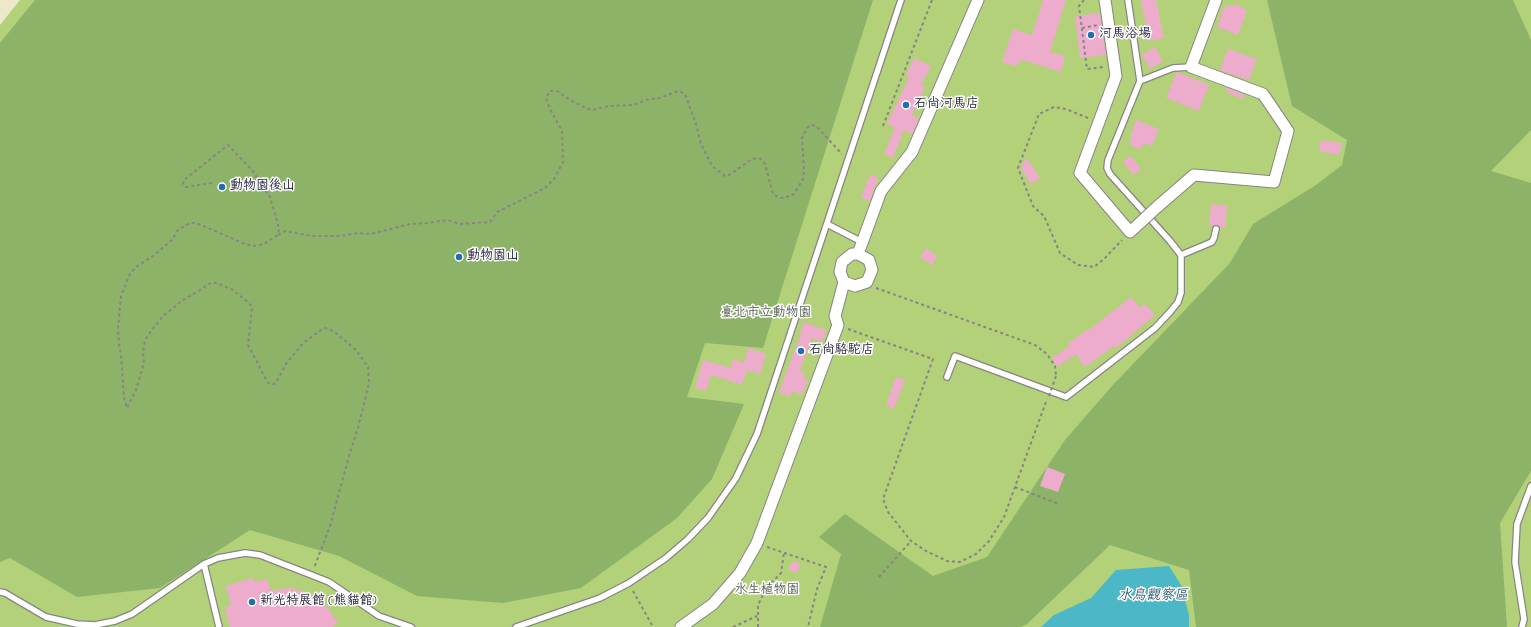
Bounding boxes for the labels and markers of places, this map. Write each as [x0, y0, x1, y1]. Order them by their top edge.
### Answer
place label: 河馬浴場 [1099, 27, 1151, 43]
marker: 河馬浴場 [1086, 30, 1096, 40]
place label: 石尚河馬店 [914, 97, 979, 113]
marker: 石尚河馬店 [901, 100, 911, 110]
place label: 動物園後山 [230, 179, 295, 195]
marker: 動物園後山 [217, 182, 227, 192]
place label: 動物園山 [467, 249, 519, 265]
marker: 動物園山 [454, 252, 464, 262]
place label: 石尚駱駝店 [809, 343, 874, 359]
marker: 石尚駱駝店 [796, 346, 806, 356]
place label: 新光特展館 (熊貓館) [260, 594, 377, 610]
marker: 新光特展館 (熊貓館) [247, 597, 257, 607]

